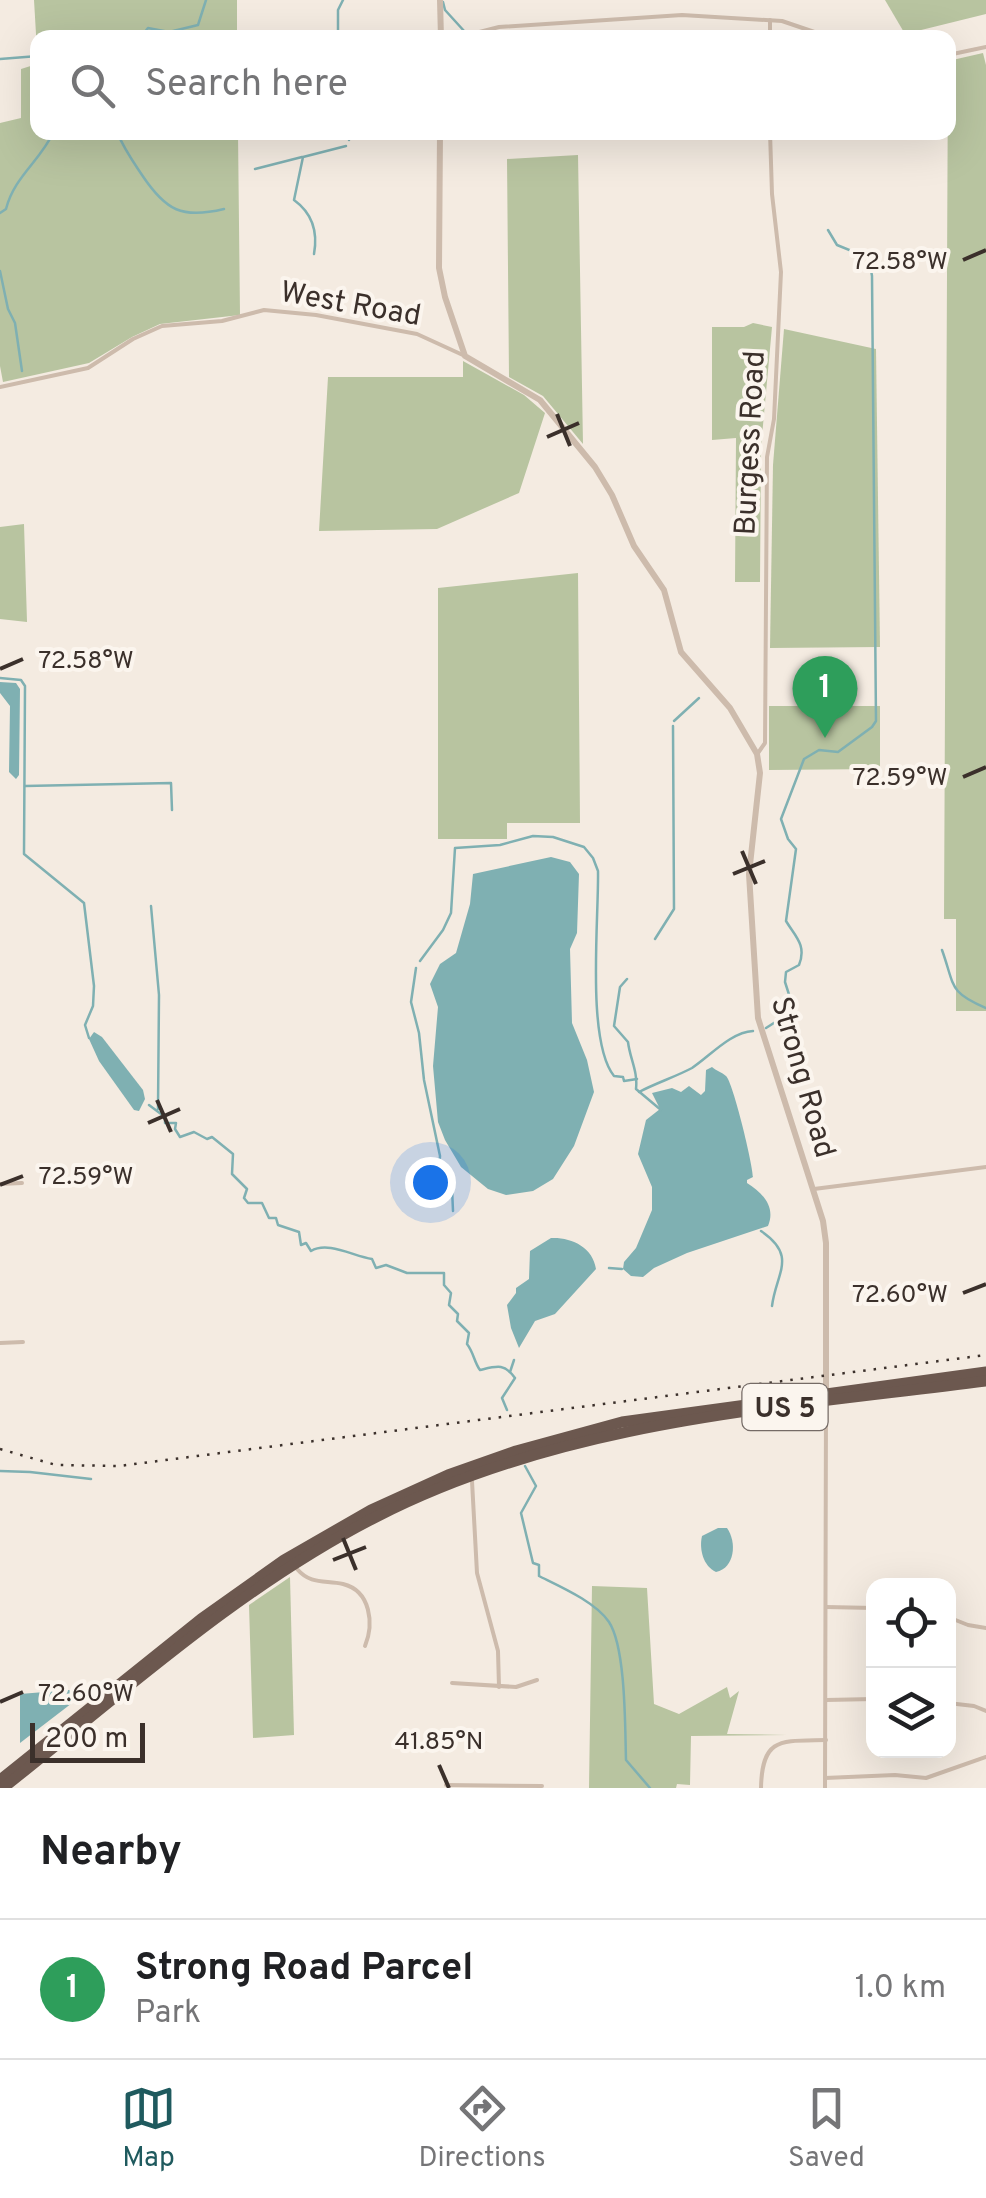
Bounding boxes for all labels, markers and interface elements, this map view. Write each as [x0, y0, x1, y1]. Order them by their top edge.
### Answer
search box [30, 30, 956, 140]
icon: search [65, 58, 120, 113]
text: Search here [145, 61, 348, 110]
text: 72.58°W [852, 247, 948, 279]
street label: West Road [277, 275, 424, 336]
street label: Burgess Road [728, 350, 775, 536]
text: 72.58°W [38, 646, 134, 678]
pin: 1 [792, 656, 858, 738]
text: 72.59°W [852, 763, 948, 795]
street label: Strong Road [761, 993, 842, 1163]
your location [405, 1157, 456, 1208]
text: 72.59°W [38, 1162, 134, 1194]
text: 72.60°W [852, 1280, 948, 1312]
road number: US 5 [742, 1384, 828, 1430]
map controls [866, 1578, 956, 1758]
button: locate [866, 1578, 956, 1668]
button: layers [866, 1668, 956, 1758]
text: 72.60°W [38, 1679, 134, 1711]
scale bar [30, 1718, 145, 1762]
text: 200 m [45, 1722, 128, 1758]
text: 41.85°N [394, 1727, 484, 1759]
text: Nearby [40, 1827, 182, 1880]
text: Strong Road Parcel [135, 1945, 473, 1994]
text: 1 [66, 1969, 79, 2009]
text: 1.0 km [855, 1969, 946, 2009]
text: Park [135, 1994, 201, 2034]
tab: Map [121, 2081, 176, 2177]
tab: Directions [418, 2081, 546, 2177]
tab: Saved [788, 2081, 865, 2177]

